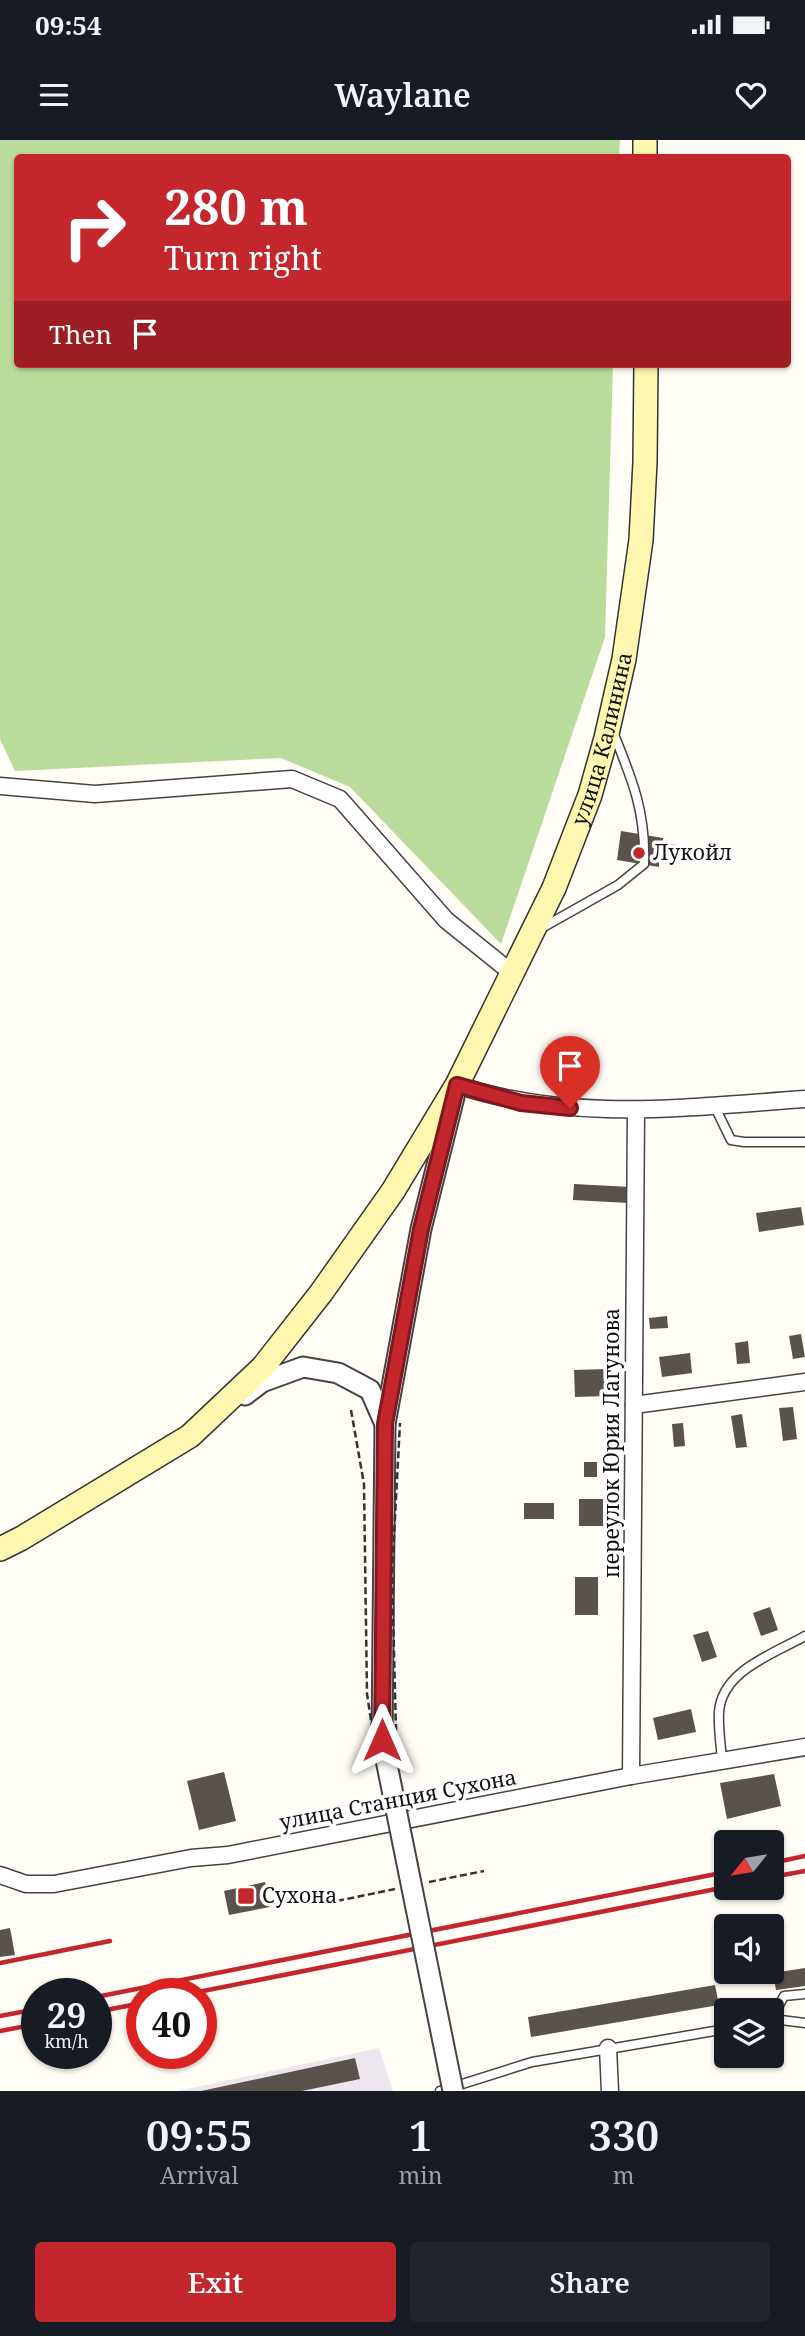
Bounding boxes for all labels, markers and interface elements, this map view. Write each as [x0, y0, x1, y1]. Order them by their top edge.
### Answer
text: 09:54 [35, 7, 102, 43]
text: Waylane [334, 73, 471, 116]
icon: menu [35, 76, 73, 114]
icon: heart [732, 76, 770, 114]
text: 280 m [164, 173, 308, 239]
icon: right [49, 182, 140, 273]
text: Turn right [164, 236, 322, 279]
icon: arrive [126, 315, 164, 353]
text: Then [49, 316, 112, 352]
street label: улица Калинина [565, 650, 638, 829]
place label: Лукойл [653, 838, 732, 866]
marker: Лукойл [631, 845, 647, 861]
pin [540, 1036, 600, 1108]
icon: arrive [551, 1047, 589, 1085]
street label: переулок Юрия Лагунова [597, 1308, 625, 1578]
position arrow [345, 1703, 419, 1777]
street label: улица Станция Сухона [277, 1762, 519, 1836]
north arrow [714, 1830, 784, 1900]
map controls [714, 1830, 784, 2068]
place label: Сухона [262, 1881, 337, 1909]
marker: Сухона [236, 1886, 256, 1906]
button: sound [714, 1914, 784, 1984]
speed limit sign: 40 [126, 1978, 217, 2069]
text: 29 [47, 1991, 86, 2038]
button: layers [714, 1998, 784, 2068]
text: km/h [44, 2029, 89, 2053]
text: 09:55 [146, 2106, 253, 2163]
text: 1 [409, 2106, 432, 2163]
text: 330 [588, 2106, 659, 2163]
text: Arrival [160, 2159, 239, 2191]
text: min [399, 2159, 443, 2191]
text: m [613, 2159, 635, 2191]
button: Exit [35, 2242, 396, 2322]
button: Share [410, 2242, 770, 2322]

